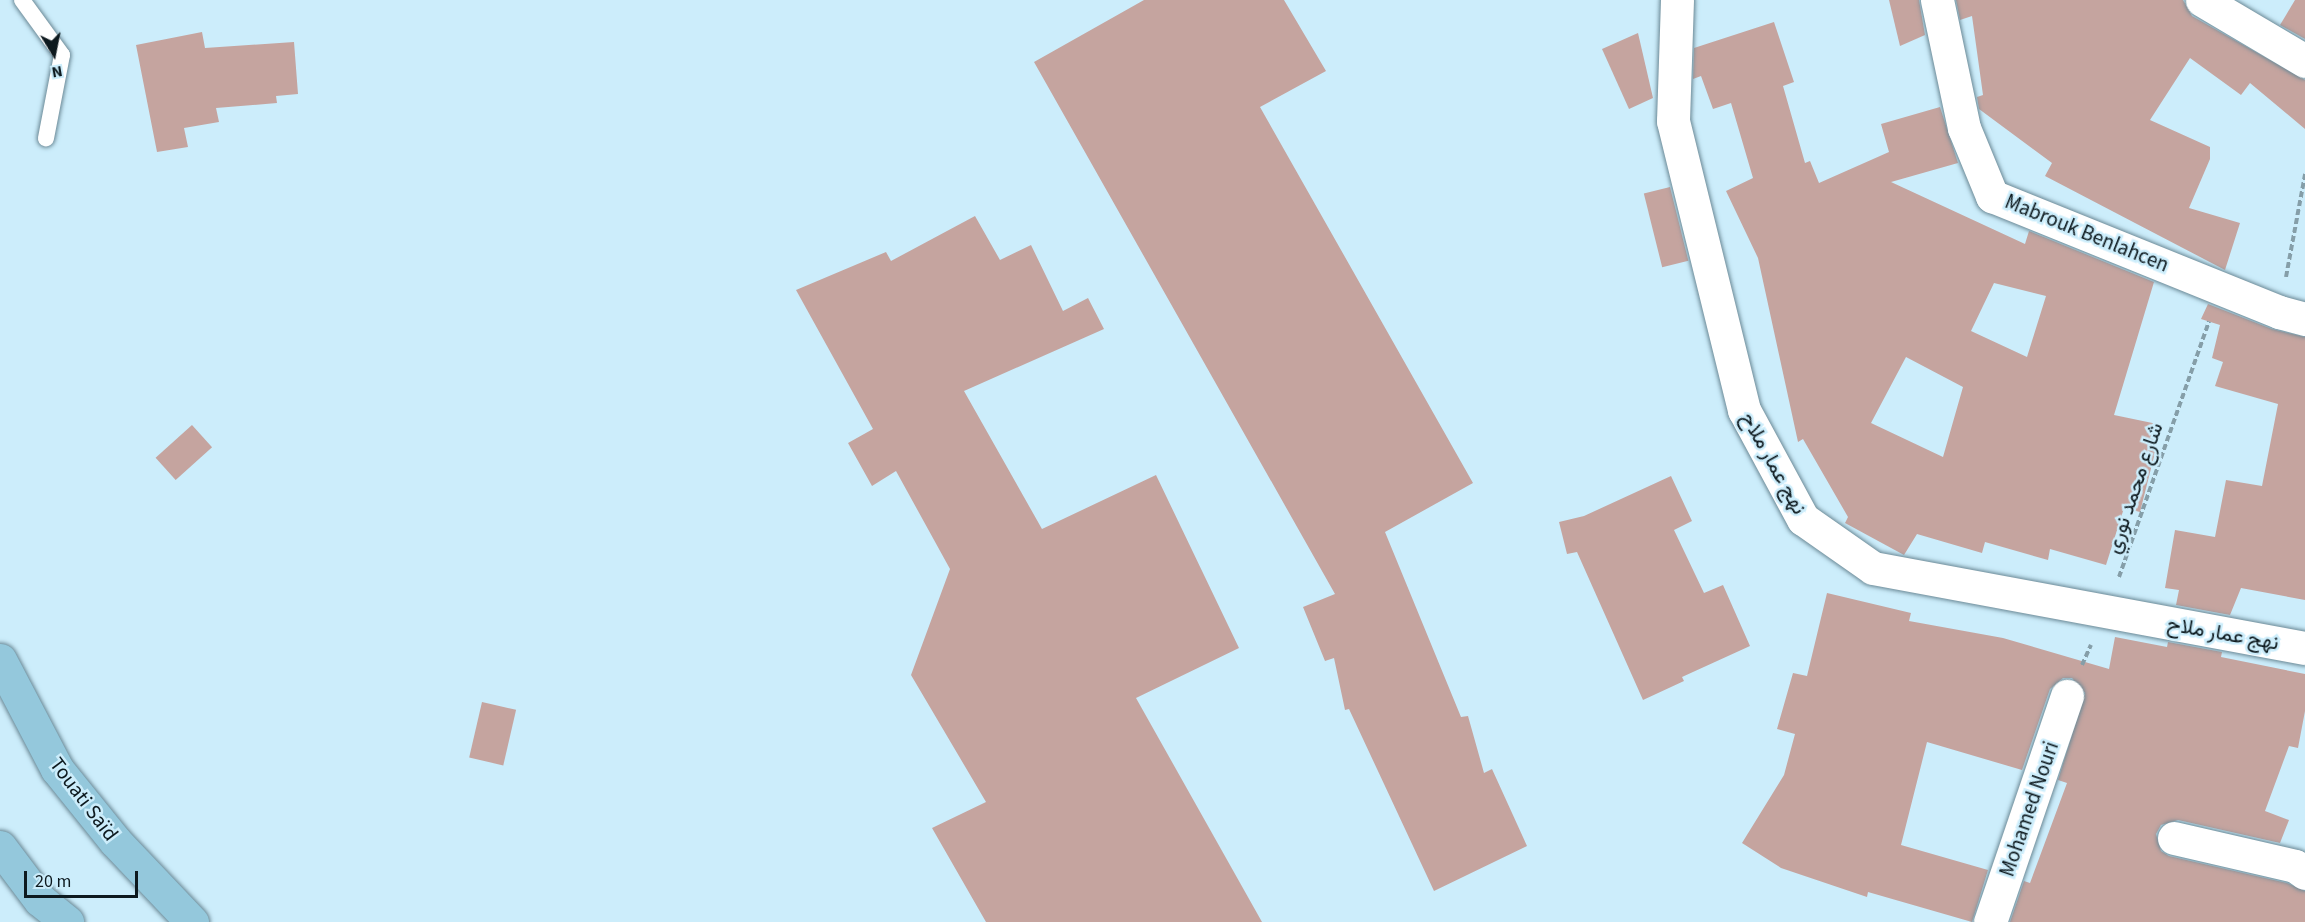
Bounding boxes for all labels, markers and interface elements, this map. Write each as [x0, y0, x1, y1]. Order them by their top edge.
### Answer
north arrow [24, 24, 84, 84]
text: N [50, 60, 64, 83]
street label: Mabrouk Benlahcen [2001, 189, 2173, 277]
street label: نهج عمار ملاح [1736, 408, 1812, 518]
street label: شارع محمد نوري [2100, 419, 2168, 557]
street label: نهج عمار ملاح [2165, 611, 2281, 655]
street label: Mohamed Nouri [1994, 738, 2064, 880]
street label: Touati Saïd [44, 752, 124, 846]
scale bar [27, 859, 141, 897]
text: 20 m [35, 869, 71, 894]

